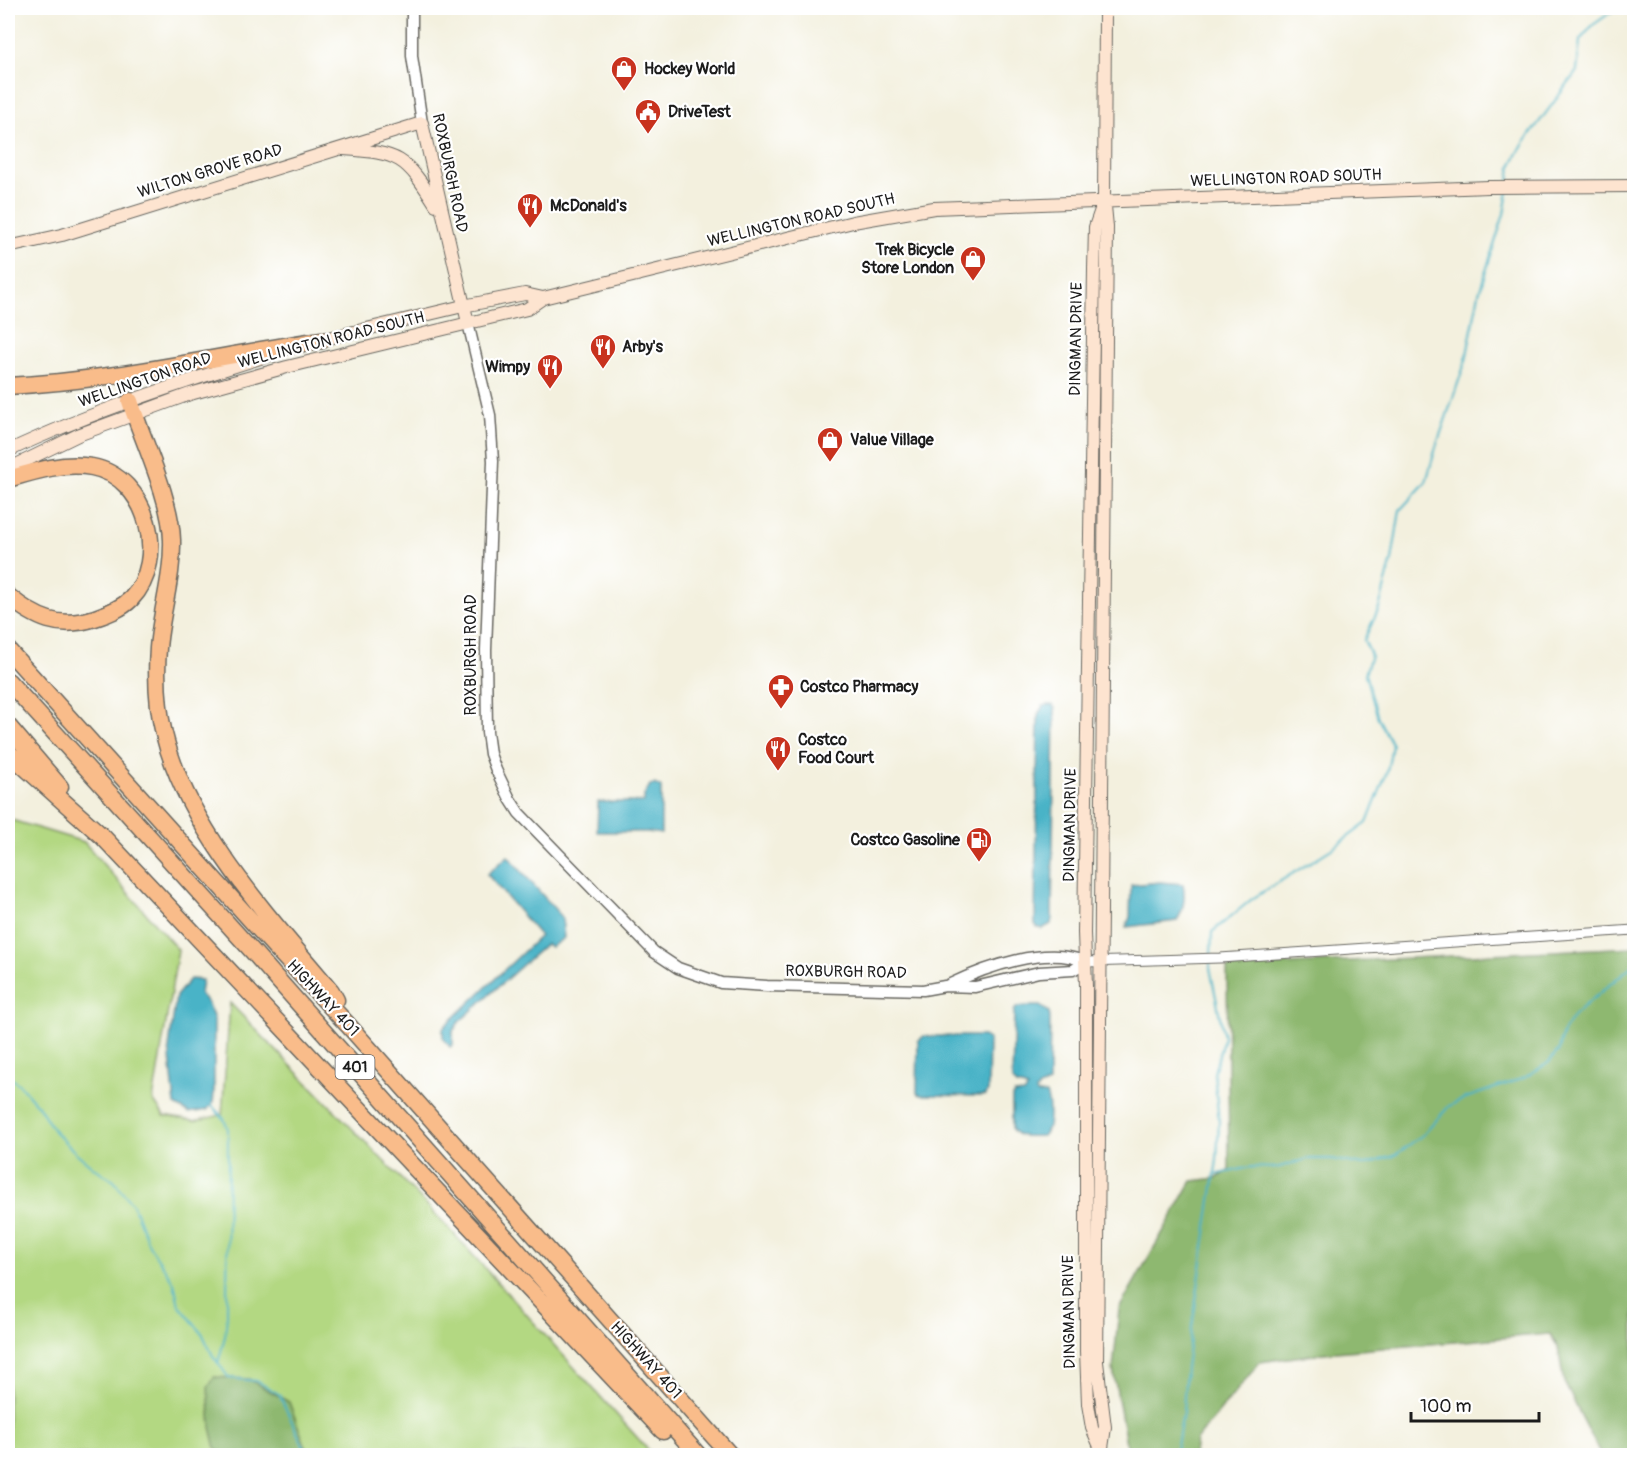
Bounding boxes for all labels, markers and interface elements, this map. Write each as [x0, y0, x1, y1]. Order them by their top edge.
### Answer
shop icon: Hockey World [609, 54, 639, 92]
place label: Hockey World [644, 59, 735, 79]
public building icon: DriveTest [633, 97, 663, 135]
place label: DriveTest [668, 102, 731, 122]
street label: ROXBURGH ROAD [428, 112, 472, 234]
street label: WILTON GROVE ROAD [135, 139, 285, 203]
street label: WELLINGTON ROAD SOUTH [1190, 165, 1382, 191]
street label: WELLINGTON ROAD SOUTH [705, 189, 897, 251]
restaurant icon: McDonald's [515, 191, 545, 229]
place label: McDonald's [550, 196, 627, 216]
place label: Trek Bicycle Store London [861, 240, 955, 278]
shop icon: Trek Bicycle Store London [958, 244, 988, 282]
street label: DINGMAN DRIVE [1065, 282, 1087, 396]
street label: WELLINGTON ROAD SOUTH [236, 307, 426, 373]
restaurant icon: Arby's [588, 332, 618, 370]
place label: Arby's [622, 337, 664, 357]
street label: WELLINGTON ROAD [76, 348, 214, 412]
restaurant icon: Wimpy [535, 352, 565, 390]
place label: Wimpy [485, 357, 530, 377]
shop icon: Value Village [815, 425, 845, 463]
place label: Value Village [850, 430, 935, 450]
street label: ROXBURGH ROAD [461, 594, 481, 716]
pharmacy icon: Costco Pharmacy [766, 672, 796, 710]
place label: Costco Pharmacy [800, 677, 919, 697]
place label: Costco Food Court [798, 730, 875, 768]
restaurant icon: Costco Food Court [763, 734, 793, 772]
street label: DINGMAN DRIVE [1059, 768, 1081, 882]
fuel station icon: Costco Gasoline [964, 825, 994, 863]
place label: Costco Gasoline [851, 830, 961, 850]
street label: HIGHWAY 401 [282, 956, 364, 1040]
street label: ROXBURGH ROAD [785, 961, 907, 983]
road number: 401 [336, 1055, 374, 1079]
street label: DINGMAN DRIVE [1058, 1255, 1080, 1369]
street label: HIGHWAY 401 [606, 1317, 686, 1403]
scale bar [1411, 1385, 1538, 1423]
text: 100 m [1420, 1395, 1472, 1418]

